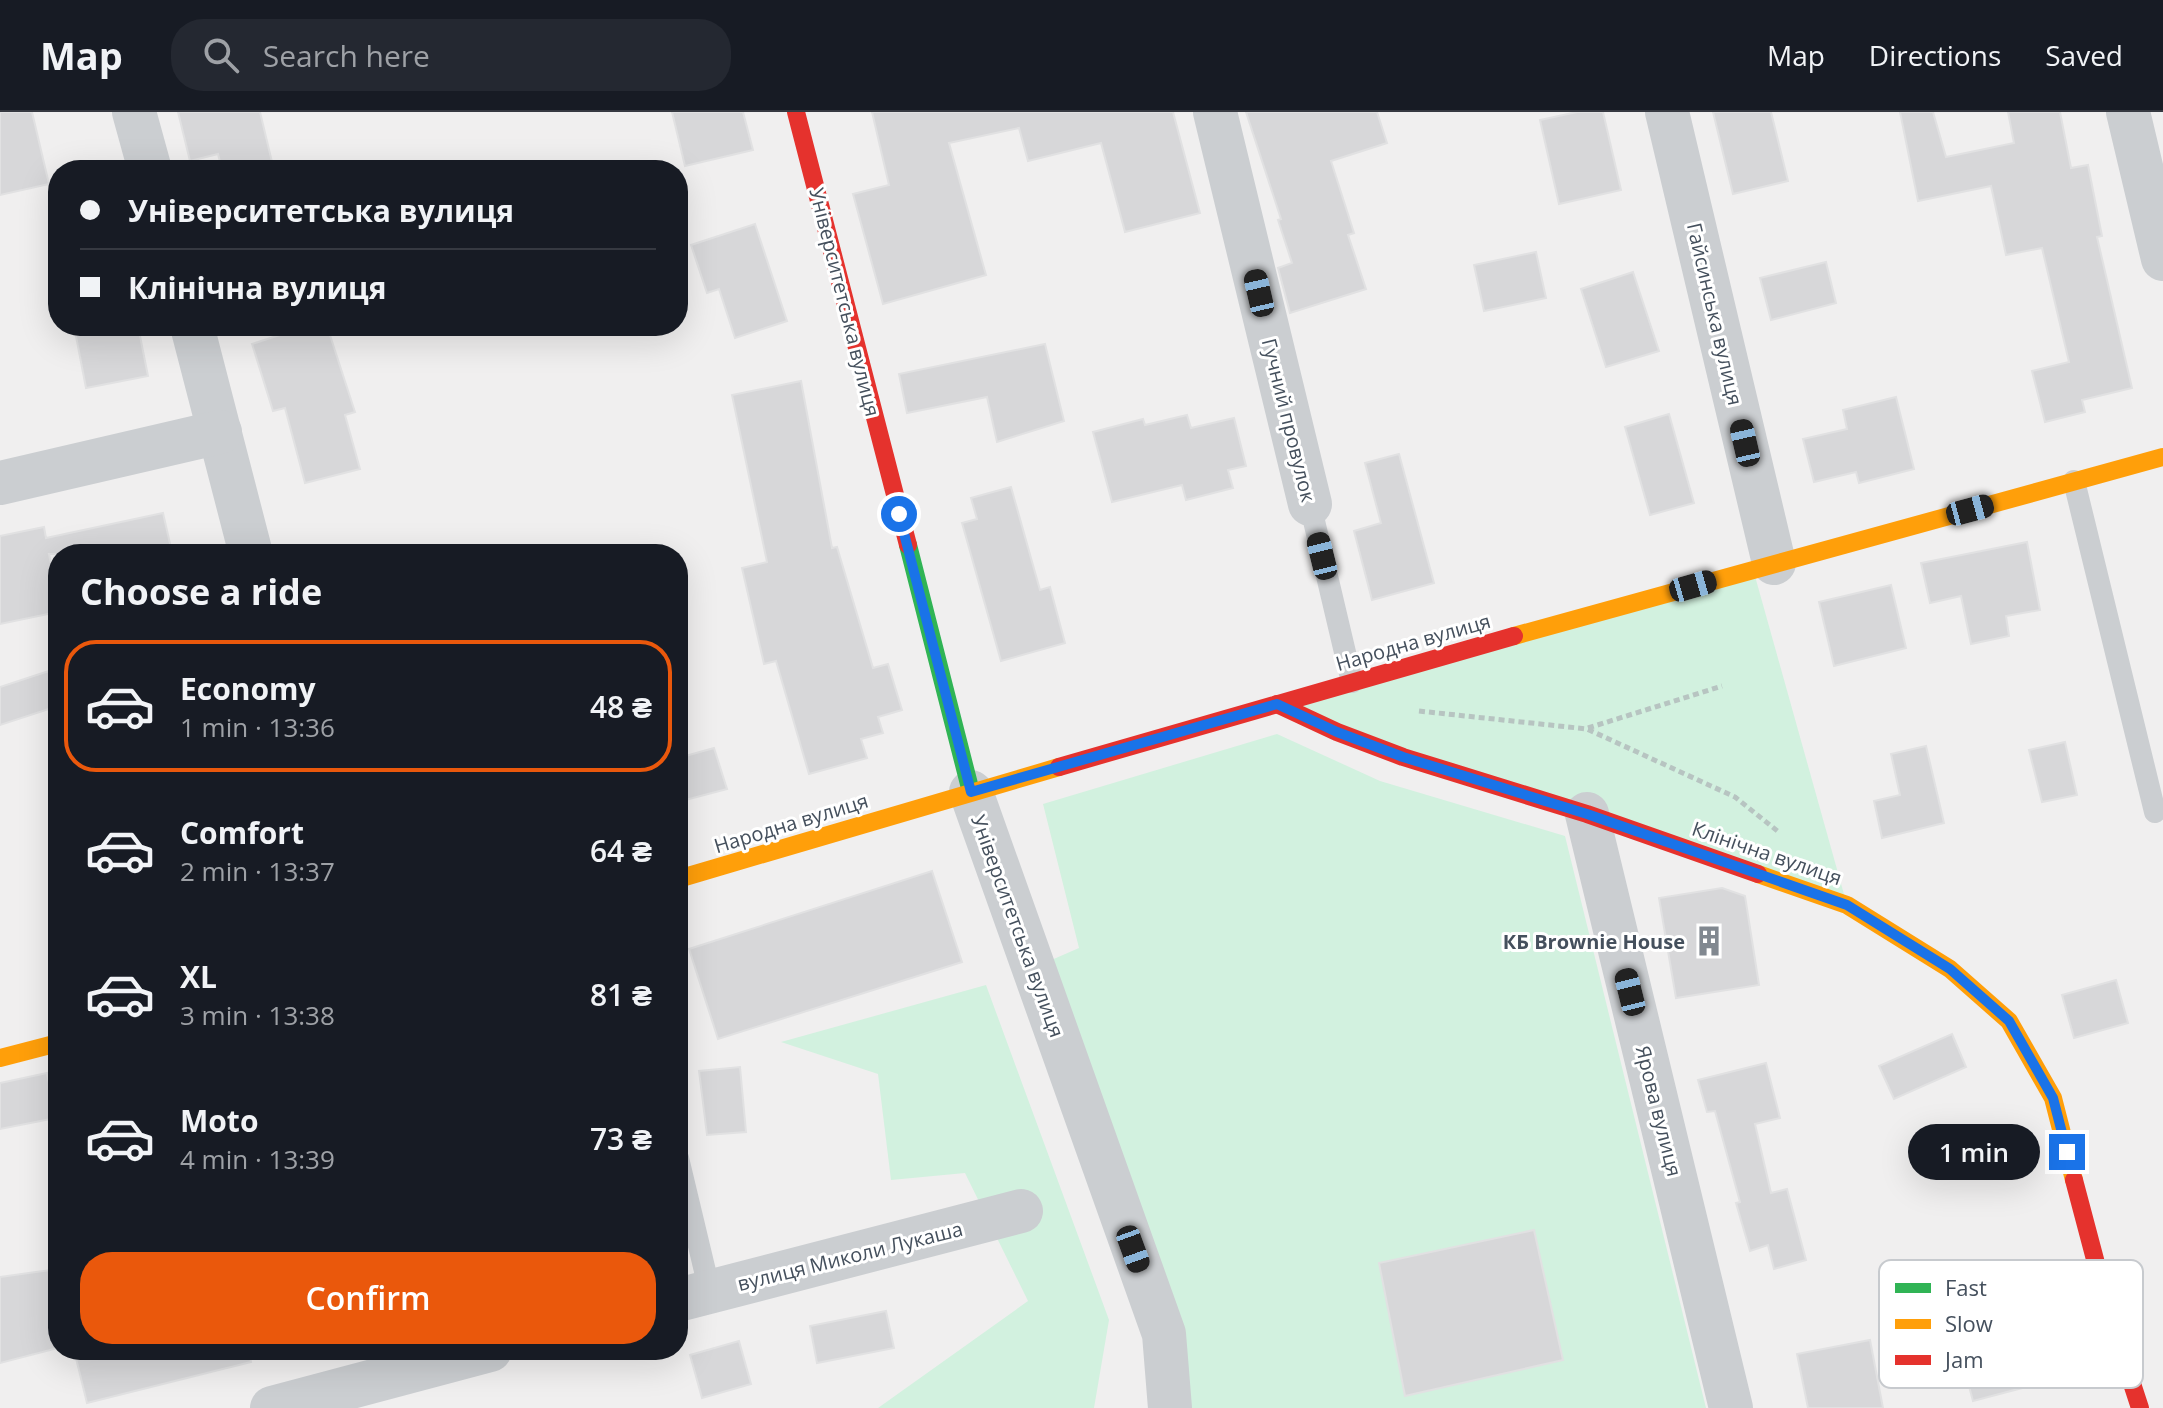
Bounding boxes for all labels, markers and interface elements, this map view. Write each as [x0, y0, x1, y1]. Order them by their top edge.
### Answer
search box [171, 19, 731, 91]
text: Map [40, 29, 123, 81]
icon: search [199, 33, 243, 77]
text: Search here [263, 35, 430, 76]
text: Map [1767, 36, 1825, 74]
text: Directions [1869, 36, 2001, 74]
text: Saved [2045, 36, 2123, 74]
street label: Університетська вулиця [804, 185, 886, 419]
text: Університетська вулиця [128, 190, 514, 231]
street label: Гайсинська вулиця [1681, 220, 1749, 408]
text: Клінічна вулиця [128, 267, 386, 308]
car [1242, 267, 1276, 319]
street label: Гучний провулок [1256, 335, 1323, 505]
car [1728, 417, 1762, 469]
car [1944, 492, 1996, 528]
route start [881, 496, 917, 532]
car [1305, 530, 1339, 582]
text: Choose a ride [80, 567, 322, 616]
car [1667, 568, 1719, 604]
street label: Народна вулиця [1332, 607, 1494, 677]
text: Economy [180, 668, 316, 709]
icon: car [84, 670, 156, 742]
text: 48 ₴ [590, 686, 652, 727]
text: 1 min · 13:36 [180, 709, 335, 745]
street label: Народна вулиця [711, 787, 871, 859]
street label: Університетська вулиця [965, 811, 1071, 1041]
text: Comfort [180, 812, 304, 853]
icon: car [84, 814, 156, 886]
street label: Клінічна вулиця [1688, 815, 1846, 891]
text: 64 ₴ [590, 830, 652, 871]
text: 2 min · 13:37 [180, 853, 335, 889]
building icon: КБ Brownie House [1692, 924, 1726, 958]
place label: КБ Brownie House [1503, 928, 1685, 955]
text: XL [180, 956, 217, 997]
icon: car [84, 958, 156, 1030]
car [1613, 966, 1647, 1018]
text: 81 ₴ [590, 974, 652, 1015]
text: 3 min · 13:38 [180, 997, 335, 1033]
street label: Ярова вулиця [1630, 1043, 1688, 1179]
text: Moto [180, 1100, 258, 1141]
icon: car [84, 1102, 156, 1174]
text: 73 ₴ [590, 1118, 652, 1159]
callout: 1 min [1907, 1124, 2039, 1180]
text: 1 min [1939, 1134, 2009, 1170]
route end [2049, 1134, 2085, 1170]
text: 4 min · 13:39 [180, 1141, 335, 1177]
street label: вулиця Миколи Лукаша [735, 1215, 965, 1297]
car [1114, 1222, 1152, 1276]
button: Confirm [80, 1252, 656, 1344]
legend [1879, 1260, 2143, 1388]
text: Fast [1945, 1272, 1987, 1302]
text: Slow [1945, 1308, 1993, 1338]
text: Jam [1943, 1344, 1984, 1374]

